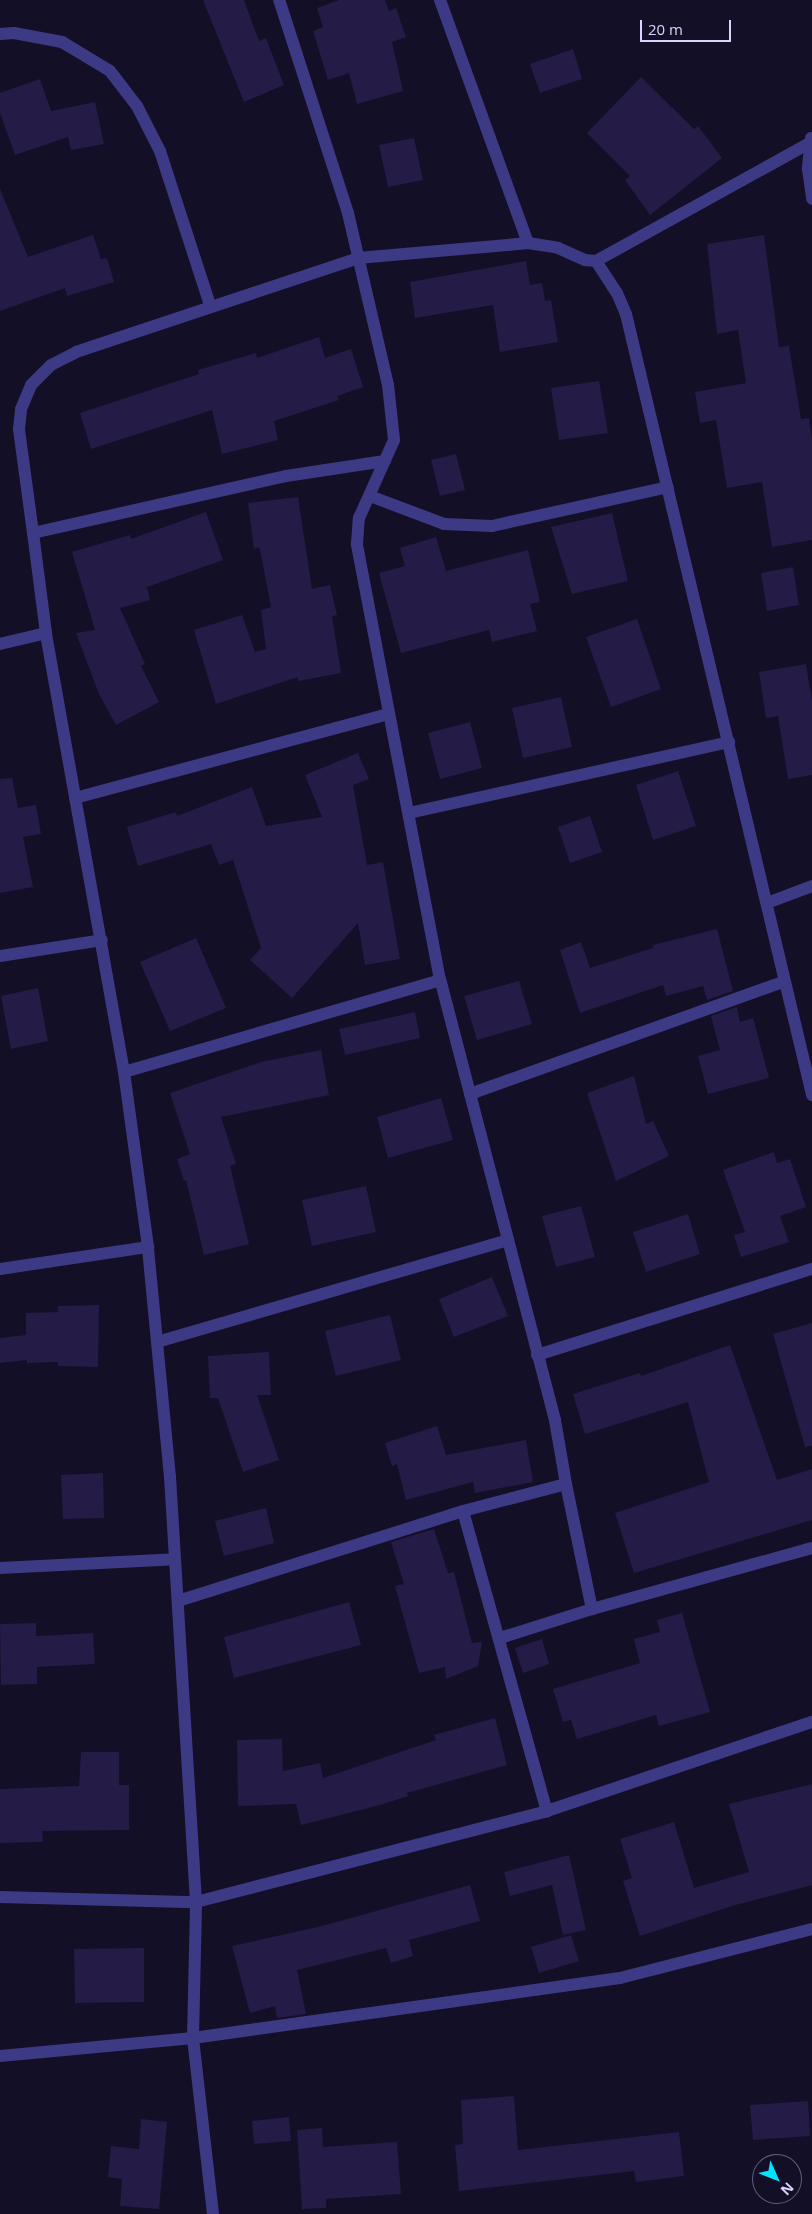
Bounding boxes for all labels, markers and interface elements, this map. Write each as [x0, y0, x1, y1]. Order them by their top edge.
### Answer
scale bar [642, 10, 733, 42]
text: 20 m [648, 19, 683, 39]
north arrow [752, 2154, 802, 2204]
text: N [777, 2178, 798, 2200]

